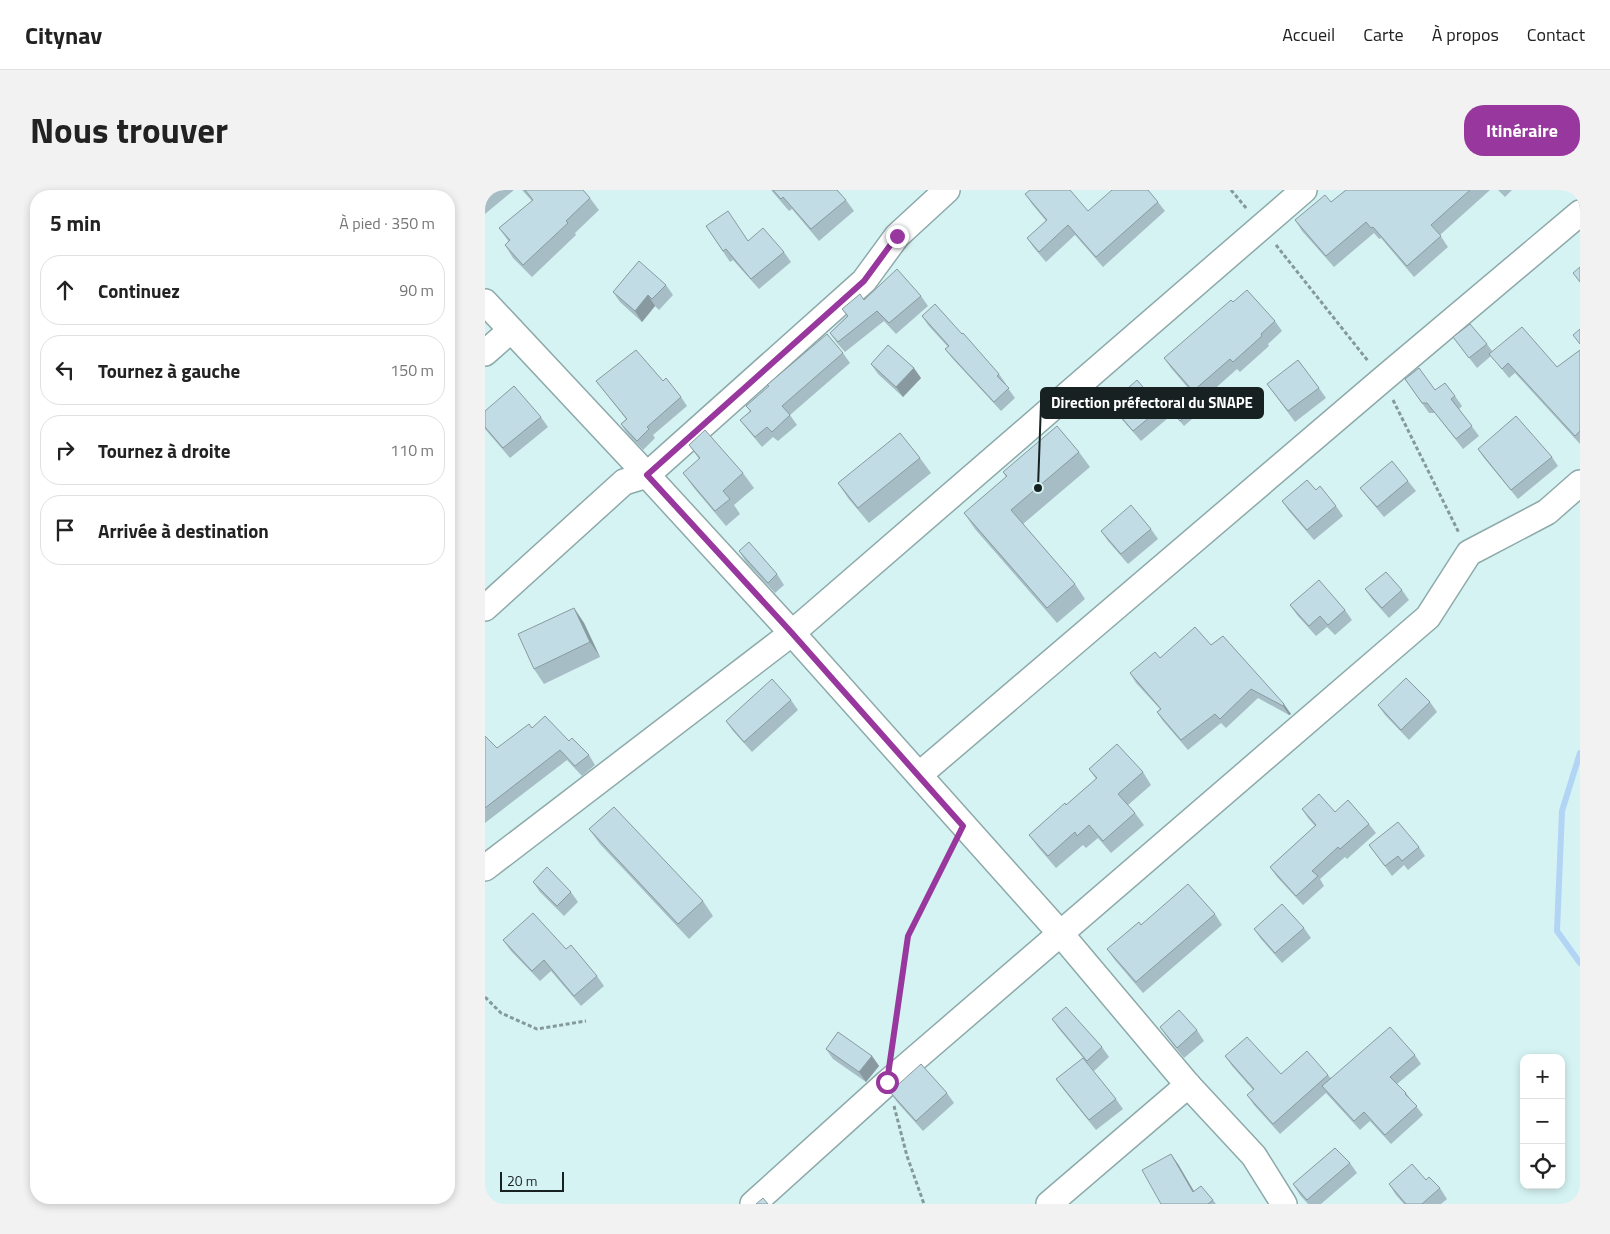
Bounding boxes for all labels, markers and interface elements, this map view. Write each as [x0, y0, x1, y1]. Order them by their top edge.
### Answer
text: Citynav [25, 17, 102, 53]
text: Accueil [1282, 21, 1335, 48]
text: Carte [1363, 21, 1404, 48]
text: À propos [1432, 21, 1499, 48]
text: Contact [1527, 21, 1585, 48]
text: Nous trouver [30, 103, 228, 157]
button: Itinéraire [1464, 105, 1580, 156]
text: 5 min [50, 207, 101, 239]
text: À pied · 350 m [339, 211, 435, 235]
route end [886, 225, 909, 248]
icon: ahead [51, 276, 79, 304]
text: Continuez [98, 276, 180, 305]
text: 90 m [399, 278, 434, 302]
icon: left [51, 356, 79, 384]
text: Tournez à gauche [98, 356, 240, 385]
text: 150 m [390, 358, 434, 382]
callout: Direction préfectoral du SNAPE [1041, 388, 1263, 418]
text: Direction préfectoral du SNAPE [1051, 391, 1253, 414]
icon: right [51, 436, 79, 464]
text: Tournez à droite [98, 436, 230, 465]
text: 110 m [390, 438, 434, 462]
icon: arrive [51, 516, 79, 544]
text: Arrivée à destination [98, 516, 269, 545]
map controls [1520, 1054, 1565, 1189]
button: + [1520, 1054, 1565, 1099]
route start [876, 1071, 899, 1094]
button: − [1520, 1099, 1565, 1144]
button: locate [1520, 1144, 1565, 1189]
scale bar [500, 1169, 564, 1192]
text: 20 m [507, 1170, 537, 1191]

